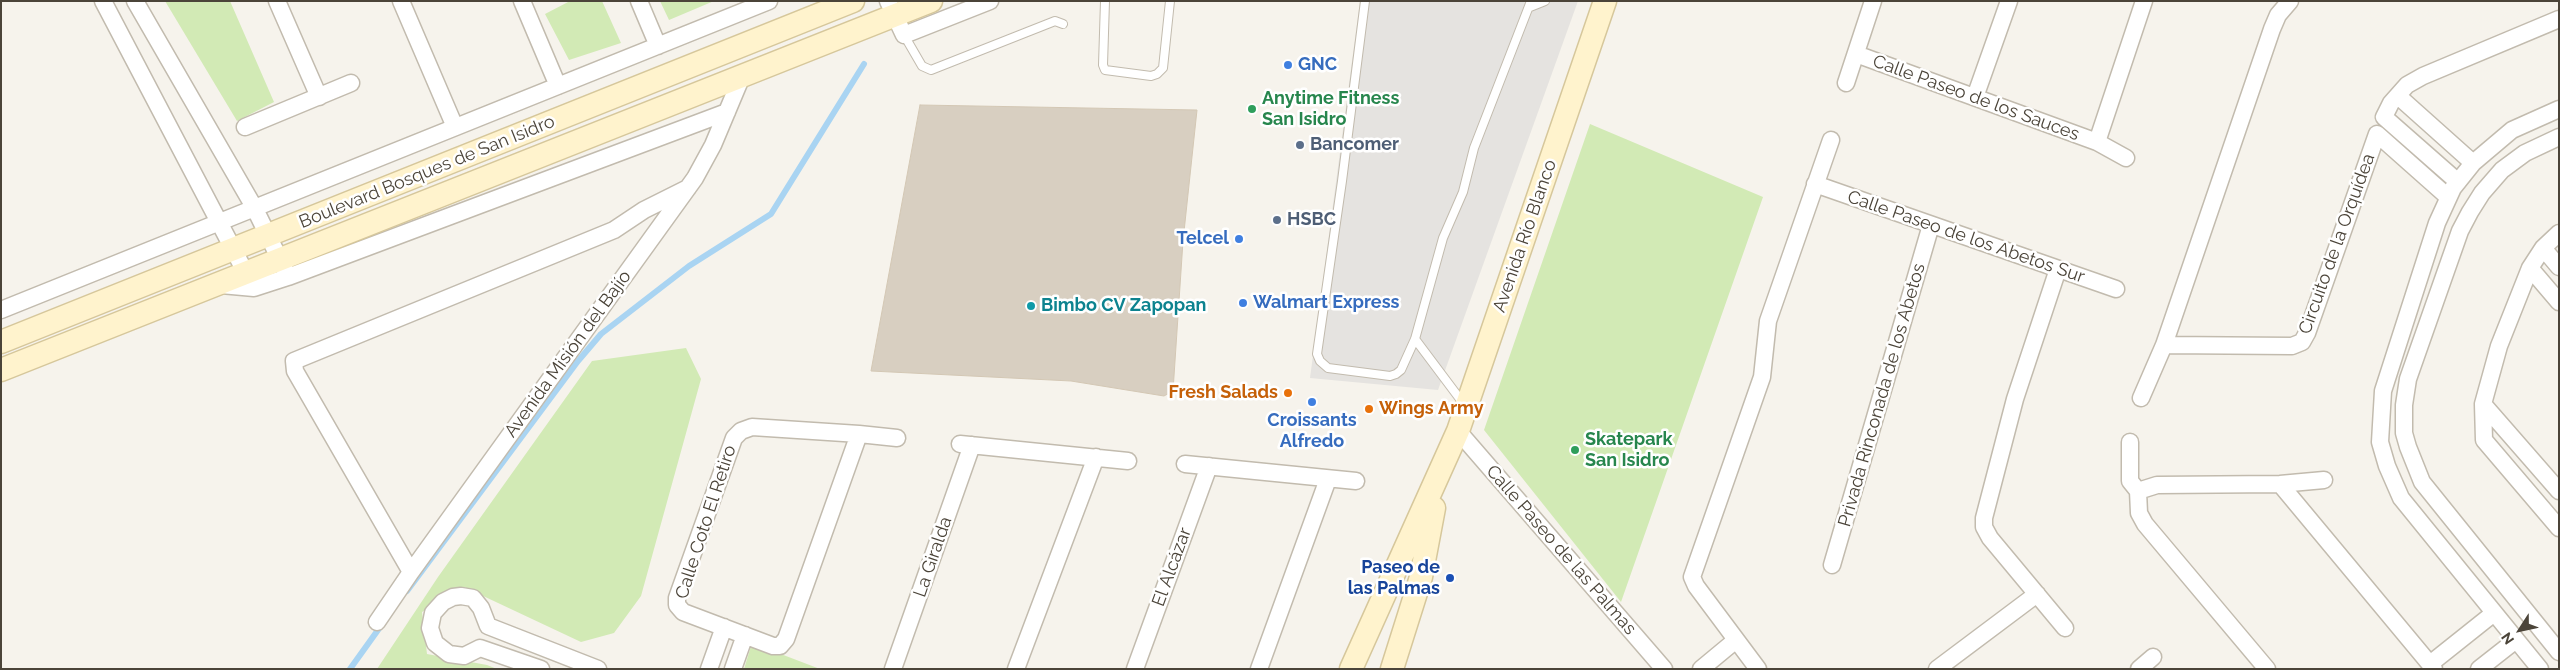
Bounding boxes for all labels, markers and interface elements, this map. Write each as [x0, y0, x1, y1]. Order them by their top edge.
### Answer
street label: Calle Paseo de los Sauces [1870, 51, 2082, 145]
place label: GNC [1298, 54, 1337, 76]
marker: GNC [1282, 59, 1294, 71]
place label: Anytime Fitness San Isidro [1262, 88, 1399, 130]
marker: Anytime Fitness San Isidro [1246, 103, 1258, 115]
street label: Boulevard Bosques de San Isidro [296, 111, 558, 233]
place label: Bancomer [1310, 134, 1399, 156]
marker: Bancomer [1294, 139, 1306, 151]
street label: Circuito de la Orquídea [2294, 151, 2380, 337]
street label: Avenida Río Blanco [1489, 157, 1561, 315]
street label: Calle Paseo de los Abetos Sur [1845, 186, 2087, 288]
place label: HSBC [1287, 209, 1336, 231]
marker: HSBC [1271, 214, 1283, 226]
place label: Telcel [1177, 228, 1229, 250]
marker: Telcel [1233, 233, 1245, 245]
street label: Privada Rinconada de los Abetos [1834, 261, 1930, 529]
street label: Avenida Misión del Bajío [500, 266, 636, 442]
place label: Walmart Express [1253, 292, 1399, 314]
place label: Bimbo CV Zapopan [1041, 295, 1206, 317]
marker: Walmart Express [1237, 297, 1249, 309]
marker: Bimbo CV Zapopan [1025, 300, 1037, 312]
place label: Fresh Salads [1169, 382, 1278, 404]
marker: Fresh Salads [1282, 387, 1294, 399]
marker: Croissants Alfredo [1306, 396, 1318, 408]
place label: Wings Army [1379, 398, 1484, 420]
marker: Wings Army [1363, 403, 1375, 415]
place label: Croissants Alfredo [1267, 410, 1357, 452]
place label: Skatepark San Isidro [1585, 429, 1673, 472]
street label: Calle Coto El Retiro [671, 442, 741, 602]
marker: Skatepark San Isidro [1569, 444, 1581, 456]
street label: Calle Paseo de las Palmas [1481, 461, 1641, 639]
street label: La Giralda [909, 514, 957, 600]
street label: El Alcázar [1148, 525, 1196, 609]
place label: Paseo de las Palmas [1348, 557, 1440, 600]
marker: Paseo de las Palmas [1444, 572, 1456, 584]
north arrow [2495, 605, 2545, 655]
text: N [2498, 630, 2517, 648]

